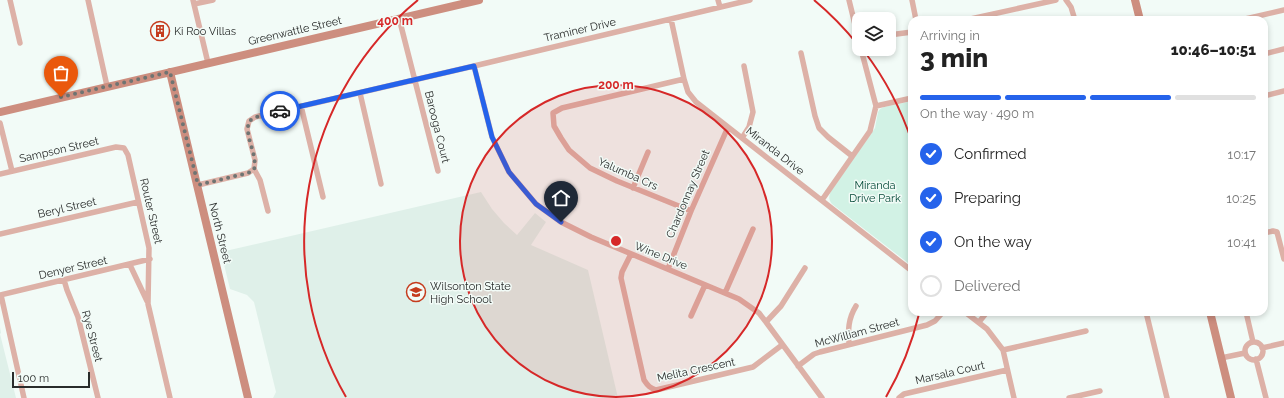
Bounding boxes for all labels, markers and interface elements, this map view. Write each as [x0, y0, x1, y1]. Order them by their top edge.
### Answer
map controls [852, 12, 896, 56]
button: layers [852, 12, 896, 56]
street label: Greenwattle Street [247, 14, 343, 48]
text: 400 m [377, 14, 413, 28]
street label: Traminer Drive [543, 15, 618, 45]
building icon: Ki Roo Villas [149, 20, 171, 42]
place label: Ki Roo Villas [174, 25, 236, 38]
text: Arriving in [920, 28, 980, 43]
text: 10:46–10:51 [1171, 41, 1256, 59]
text: 3 min [920, 43, 988, 73]
pin [44, 56, 78, 97]
icon: bag [50, 62, 72, 84]
text: 200 m [598, 78, 634, 92]
street label: Barooga Court [422, 90, 452, 165]
courier [260, 91, 300, 131]
icon: car [269, 100, 291, 122]
text: On the way · 490 m [920, 106, 1034, 121]
street label: Miranda Drive [743, 124, 807, 178]
street label: Sampson Street [18, 134, 100, 165]
icon: check [920, 143, 942, 165]
text: Confirmed [954, 145, 1027, 163]
text: 10:17 [1228, 147, 1256, 162]
street label: Chardonnay Street [664, 148, 713, 240]
street label: Yalumba Crs [596, 155, 660, 193]
street label: Router Street [137, 177, 165, 245]
park label: Miranda Drive Park [849, 179, 901, 205]
pin [544, 181, 578, 222]
icon: home [550, 187, 572, 209]
icon: check [920, 187, 942, 209]
text: Preparing [954, 189, 1021, 207]
text: 10:25 [1226, 191, 1256, 206]
street label: Beryl Street [37, 195, 98, 221]
street label: North Street [206, 201, 234, 265]
icon: check [920, 231, 942, 253]
text: On the way [954, 233, 1032, 251]
centre of rings [609, 234, 623, 248]
text: 10:41 [1227, 235, 1256, 250]
street label: Wine Drive [633, 240, 690, 273]
street label: Denyer Street [38, 254, 109, 282]
text: Delivered [954, 277, 1021, 295]
place label: Wilsonton State High School [430, 280, 511, 306]
school or university icon: Wilsonton State High School [405, 281, 427, 303]
street label: Rye Street [79, 309, 105, 363]
street label: McWilliam Street [813, 315, 901, 350]
street label: Melita Crescent [656, 355, 736, 385]
street label: Marsala Court [914, 359, 986, 387]
scale bar [12, 370, 90, 389]
text: 100 m [18, 372, 49, 385]

